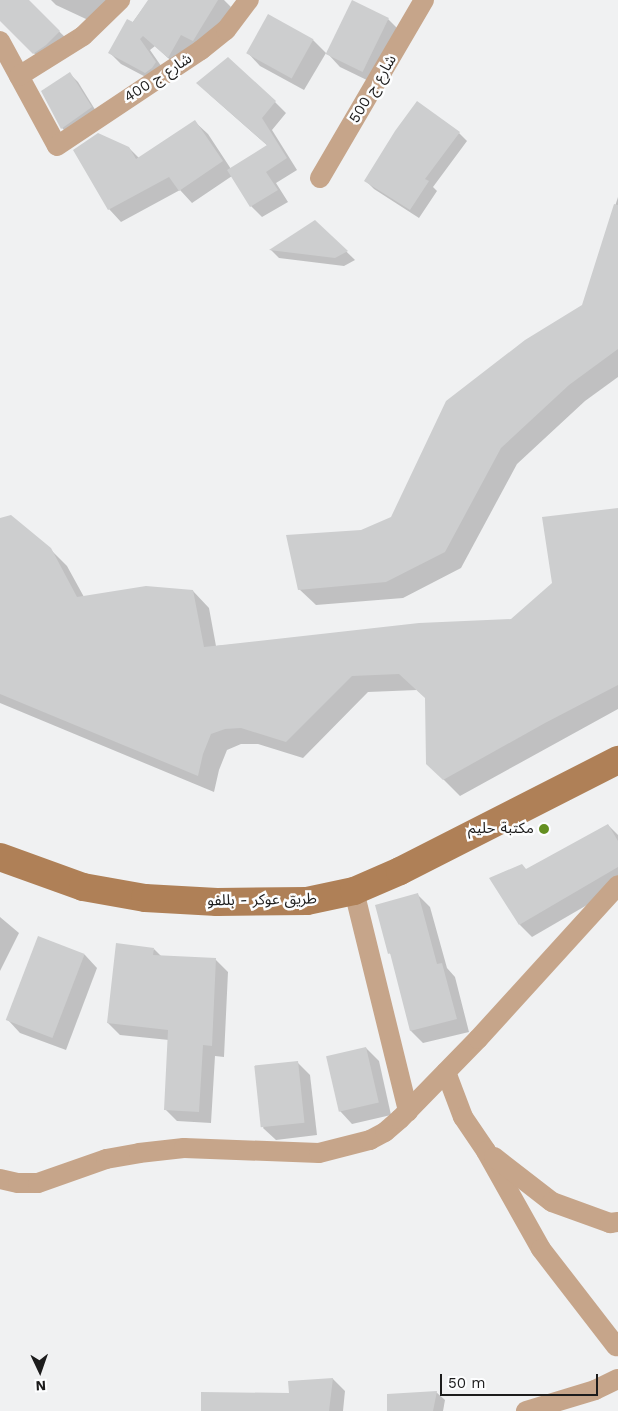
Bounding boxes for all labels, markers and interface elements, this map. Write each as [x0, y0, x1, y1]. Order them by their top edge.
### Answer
street label: شارع ج 400 [121, 50, 195, 106]
street label: شارع ج 500 [346, 52, 400, 126]
place label: مكتبة حليم [468, 820, 534, 838]
marker: مكتبة حليم [538, 823, 550, 835]
street label: طريق عوكر - بللفو [207, 890, 317, 910]
north arrow [15, 1346, 65, 1396]
scale bar [443, 1364, 600, 1396]
text: 50 m [448, 1374, 485, 1392]
text: N [35, 1378, 46, 1394]

